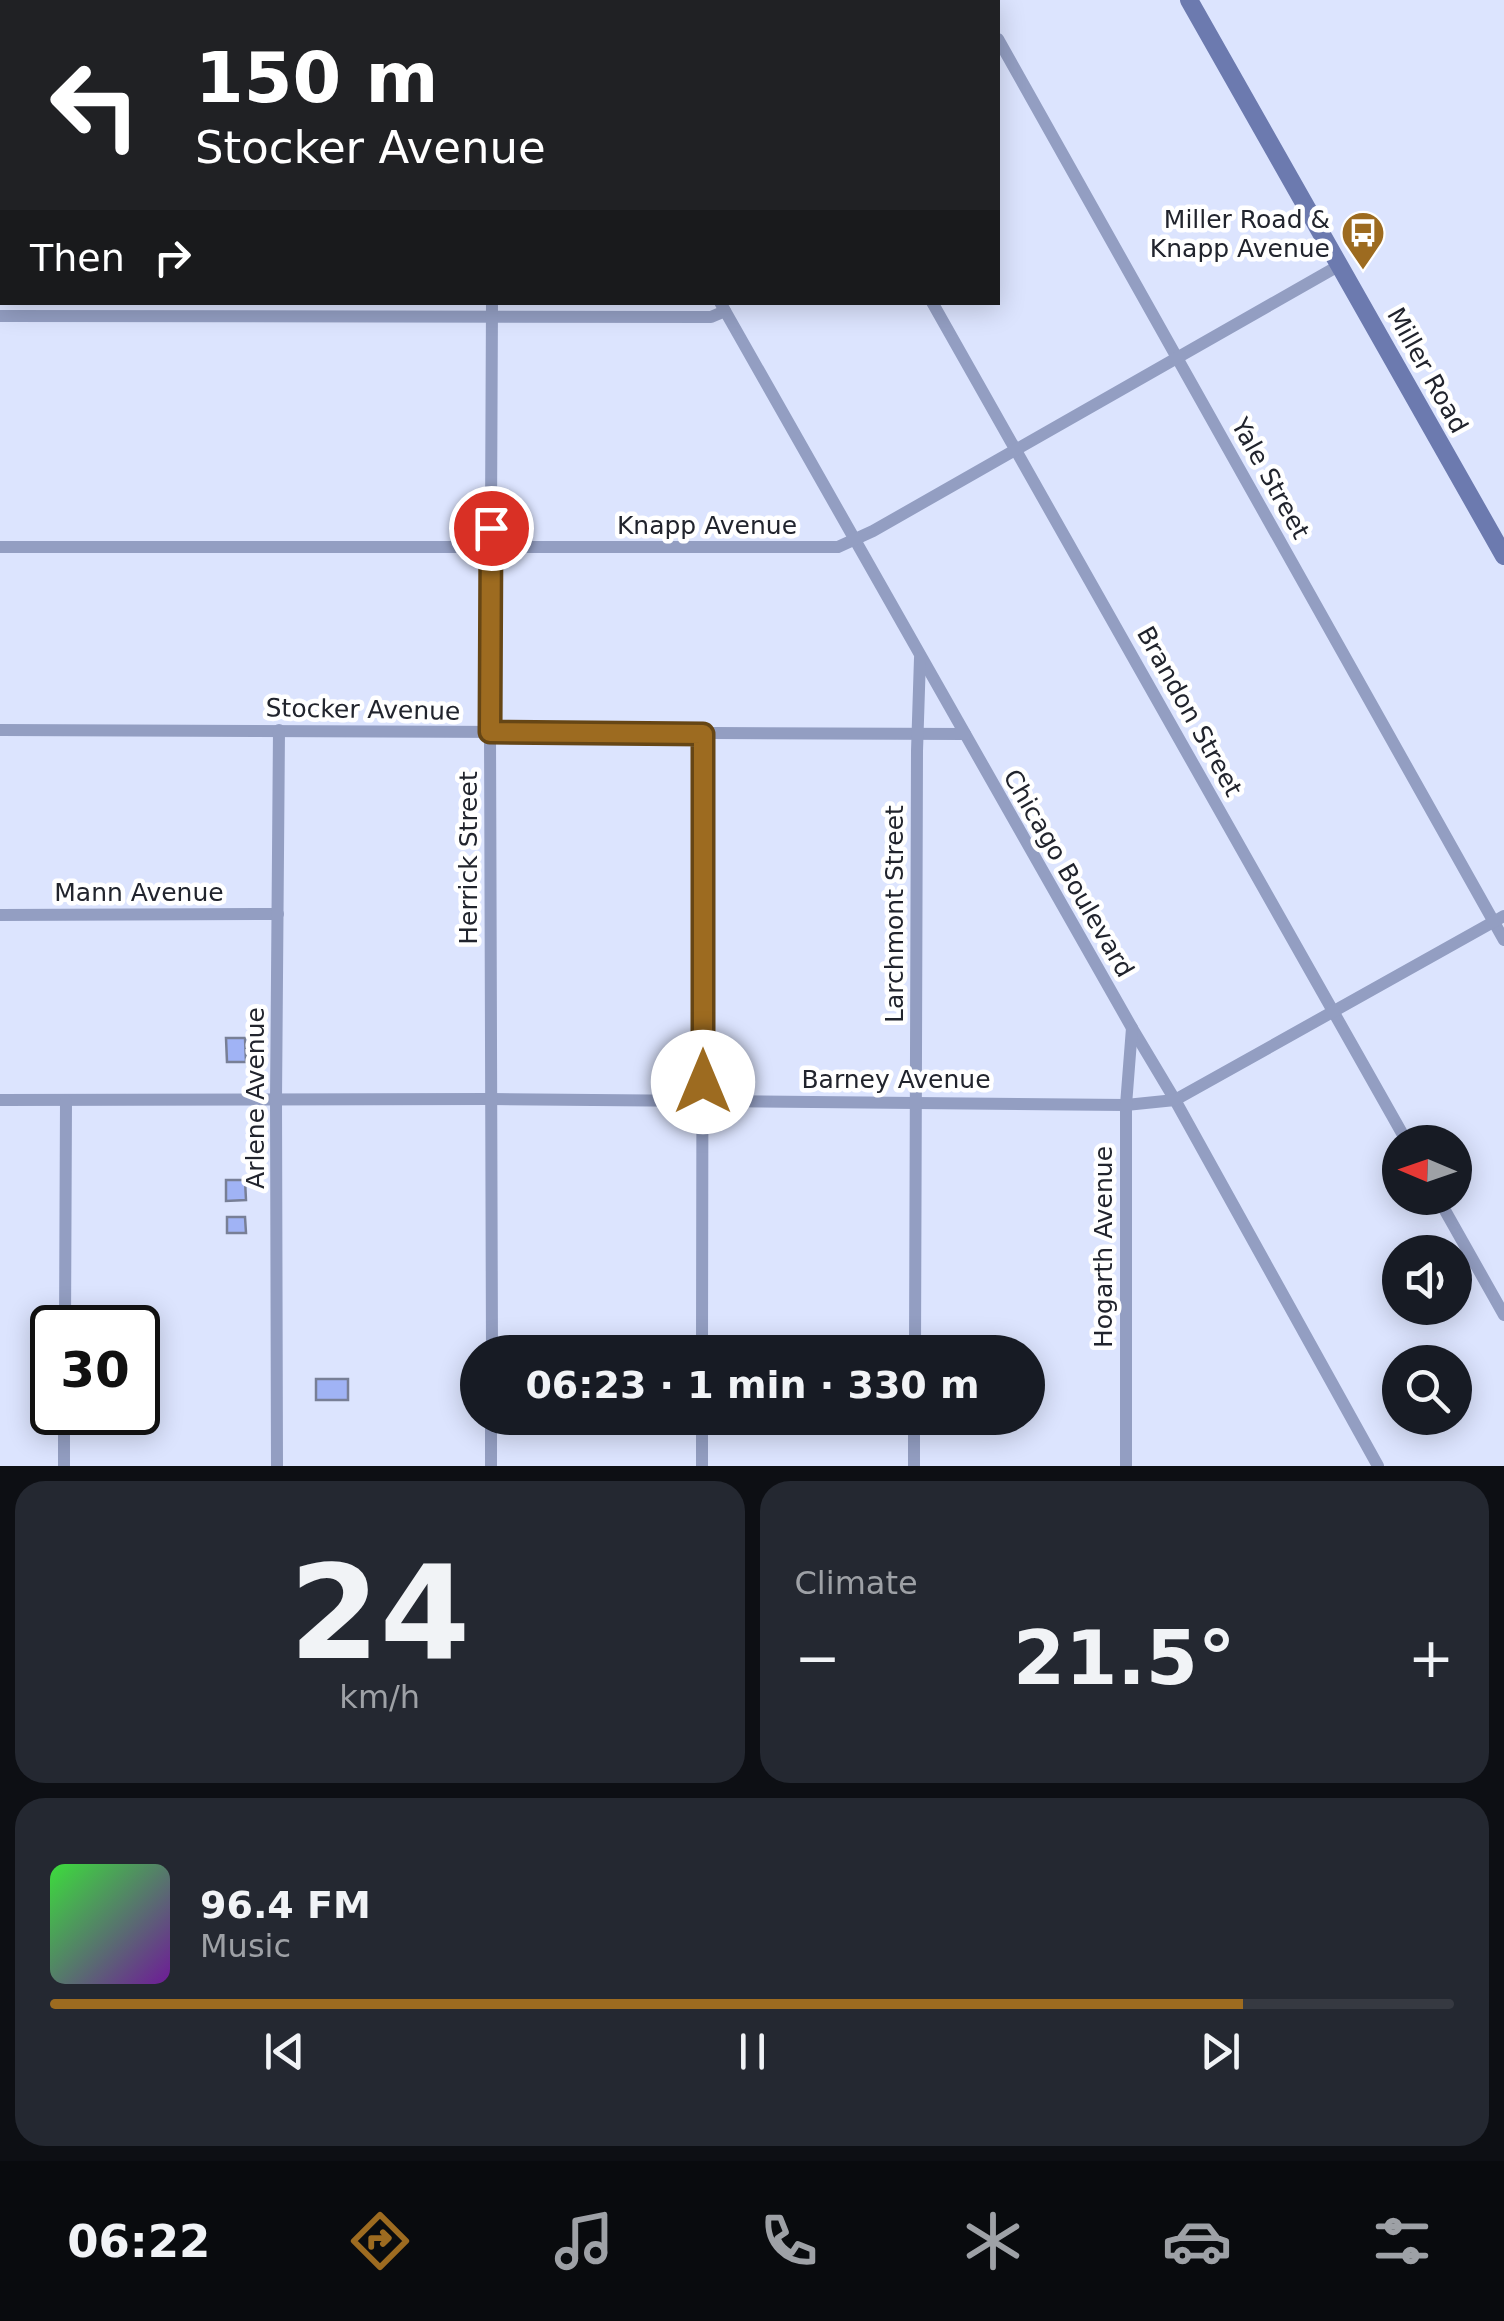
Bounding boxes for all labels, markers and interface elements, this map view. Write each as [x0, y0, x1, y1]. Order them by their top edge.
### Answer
text: 150 m [195, 37, 438, 119]
icon: left [30, 40, 160, 170]
text: Stocker Avenue [195, 121, 546, 174]
place label: Miller Road & Knapp Avenue [1150, 205, 1330, 263]
bus stop icon: Miller Road & Knapp Avenue [1340, 210, 1386, 271]
icon: right [145, 230, 200, 285]
text: Then [30, 236, 125, 280]
street label: Miller Road [1381, 303, 1474, 438]
street label: Yale Street [1225, 412, 1316, 544]
pin [449, 486, 534, 571]
icon: arrive [464, 501, 519, 556]
street label: Knapp Avenue [617, 511, 797, 540]
street label: Brandon Street [1131, 621, 1248, 801]
street label: Stocker Avenue [265, 693, 461, 726]
street label: Chicago Boulevard [997, 764, 1140, 982]
street label: Herrick Street [454, 771, 483, 945]
street label: Larchmont Street [880, 805, 909, 1023]
street label: Mann Avenue [54, 878, 224, 907]
street label: Arlene Avenue [241, 1007, 270, 1189]
position arrow [651, 1030, 755, 1134]
street label: Barney Avenue [801, 1065, 991, 1094]
north arrow [1382, 1125, 1472, 1215]
map controls [1382, 1125, 1472, 1435]
street label: Hogarth Avenue [1089, 1146, 1118, 1348]
button: sound [1382, 1235, 1472, 1325]
speed limit sign: 30 [30, 1305, 160, 1435]
button: search [1382, 1345, 1472, 1435]
text: 06:23 · 1 min · 330 m [525, 1363, 980, 1407]
text: 24 [289, 1537, 470, 1689]
text: Climate [795, 1564, 918, 1602]
text: 21.5° [1013, 1614, 1236, 1702]
text: − [795, 1626, 841, 1690]
text: + [1408, 1626, 1454, 1690]
text: km/h [339, 1678, 420, 1716]
text: 96.4 FM [200, 1883, 371, 1927]
text: Music [200, 1927, 291, 1965]
icon: previous [257, 2024, 312, 2079]
icon: pause [725, 2024, 780, 2079]
icon: next [1193, 2024, 1248, 2079]
icon: directions [345, 2206, 415, 2276]
icon: music [549, 2206, 619, 2276]
icon: phone [754, 2206, 824, 2276]
icon: climate [958, 2206, 1028, 2276]
icon: car [1162, 2206, 1232, 2276]
icon: filters [1367, 2206, 1437, 2276]
text: 06:22 [67, 2215, 210, 2268]

